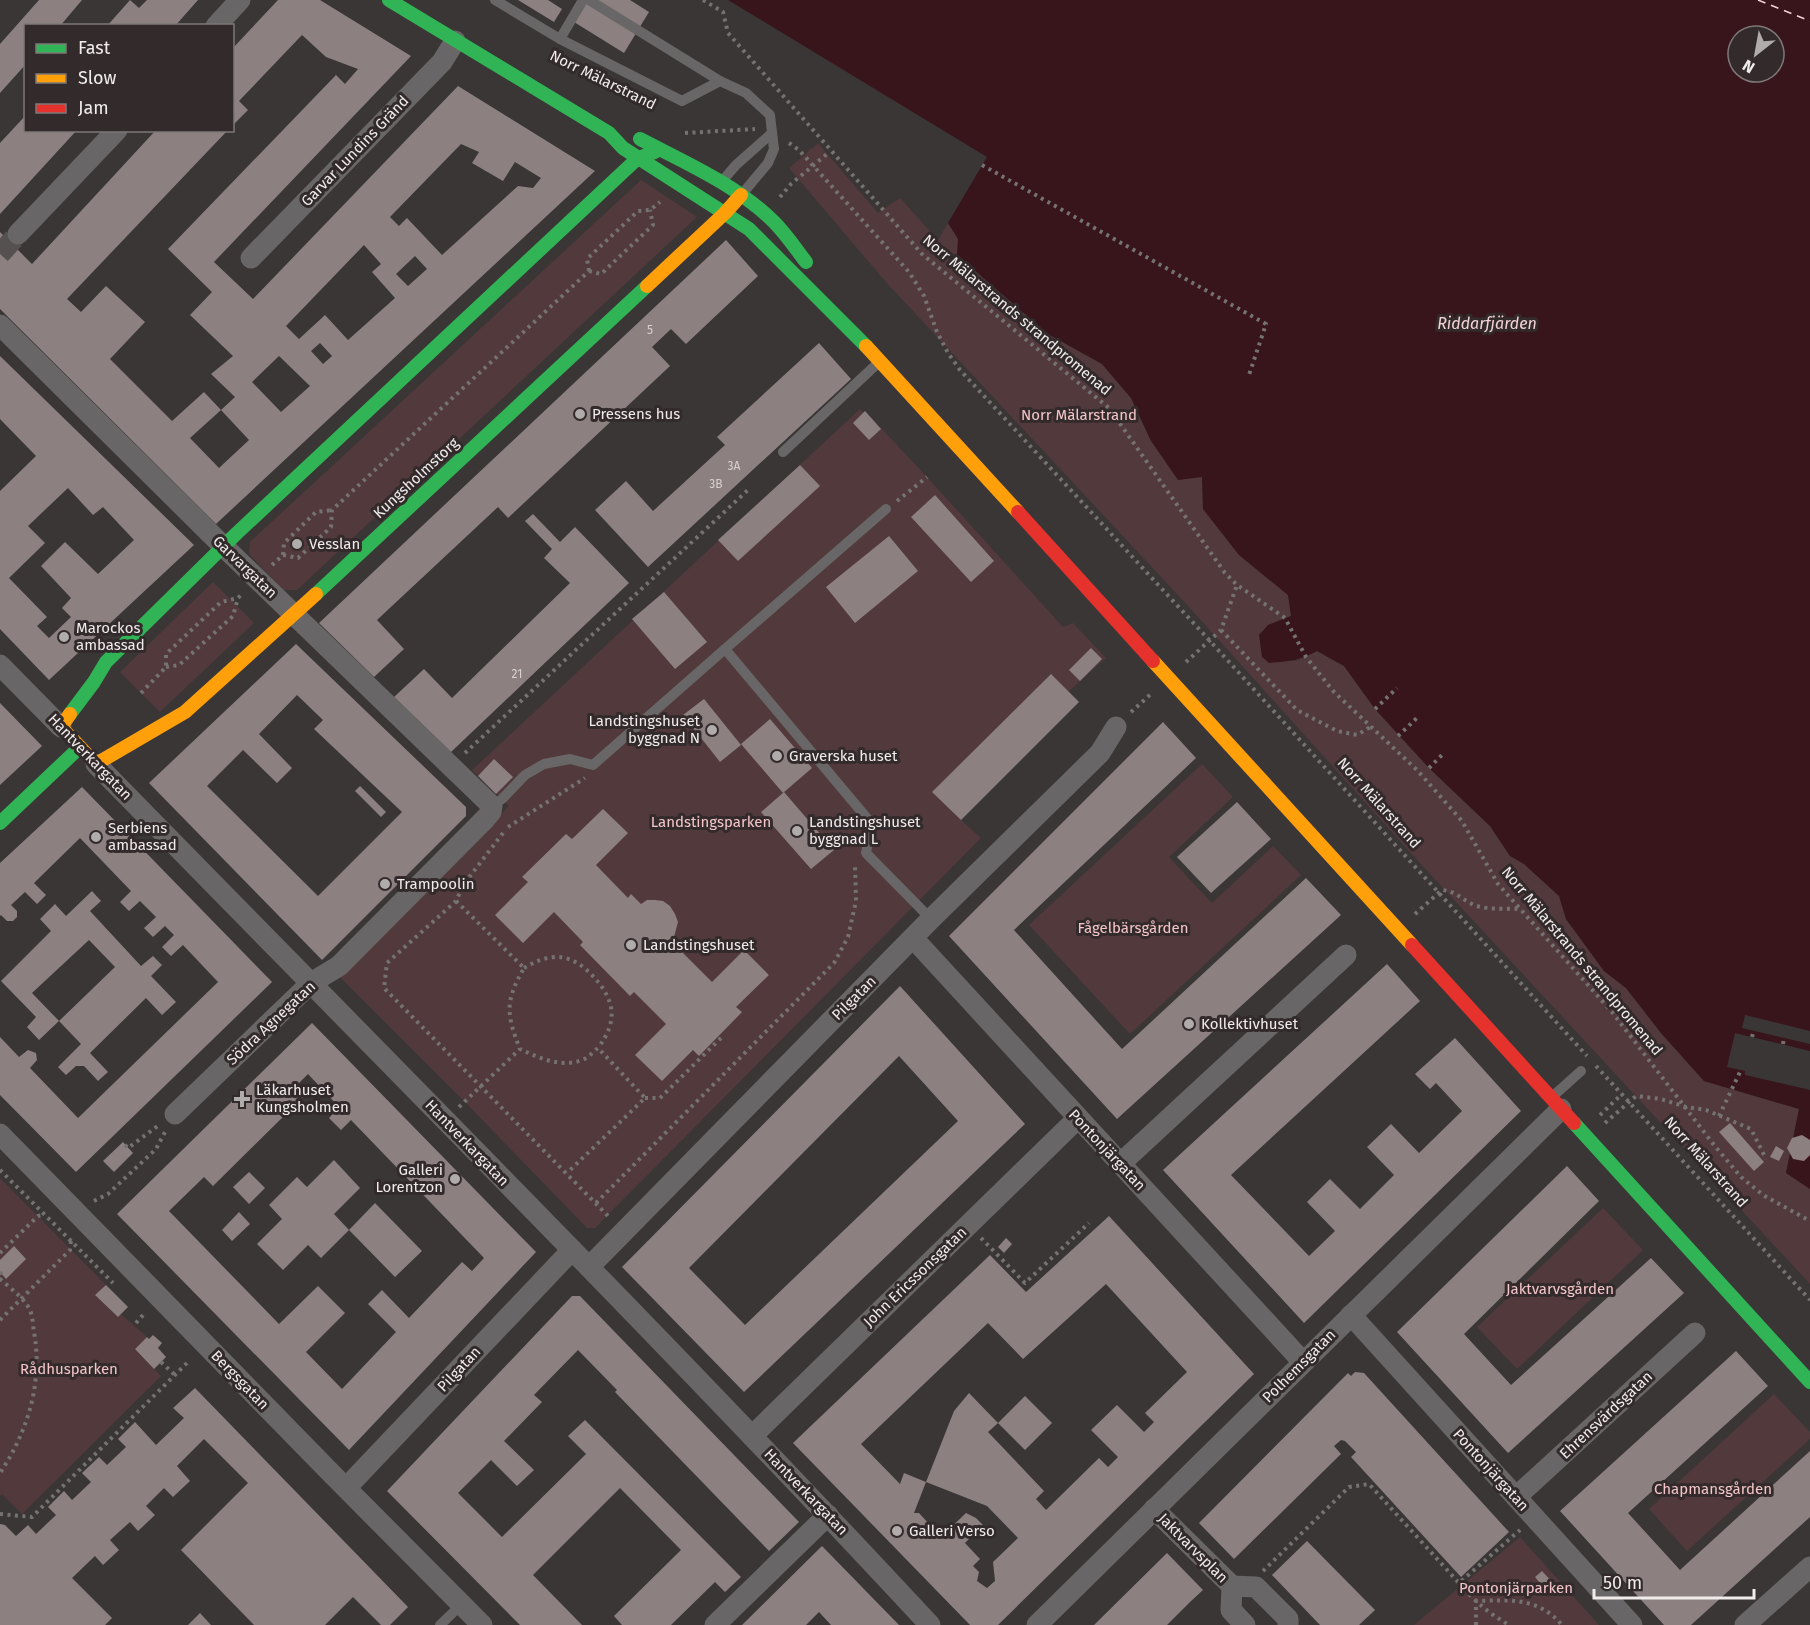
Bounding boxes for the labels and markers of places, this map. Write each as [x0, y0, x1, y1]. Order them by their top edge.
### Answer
place label: Pressens hus [592, 405, 680, 423]
marker: Pressens hus [573, 407, 587, 421]
place label: Vesslan [309, 535, 360, 553]
marker: Vesslan [290, 537, 304, 551]
place label: Marockos ambassad [76, 619, 145, 654]
marker: Marockos ambassad [57, 630, 71, 644]
place label: Landstingshuset byggnad N [589, 712, 701, 747]
marker: Landstingshuset byggnad N [705, 723, 719, 737]
place label: Graverska huset [789, 747, 898, 765]
marker: Graverska huset [770, 749, 784, 763]
place label: Landstingshuset byggnad L [809, 813, 921, 848]
place label: Serbiens ambassad [108, 819, 177, 854]
marker: Landstingshuset byggnad L [790, 824, 804, 838]
marker: Serbiens ambassad [89, 830, 103, 844]
place label: Trampoolin [397, 875, 474, 893]
marker: Trampoolin [378, 877, 392, 891]
place label: Landstingshuset [643, 936, 755, 954]
marker: Landstingshuset [624, 938, 638, 952]
place label: Kollektivhuset [1201, 1015, 1299, 1033]
marker: Kollektivhuset [1182, 1017, 1196, 1031]
place label: Läkarhuset Kungsholmen [256, 1081, 349, 1116]
marker: Läkarhuset Kungsholmen [233, 1090, 251, 1108]
place label: Galleri Lorentzon [375, 1161, 443, 1196]
marker: Galleri Lorentzon [448, 1172, 462, 1186]
place label: Galleri Verso [909, 1522, 995, 1540]
marker: Galleri Verso [890, 1524, 904, 1538]

